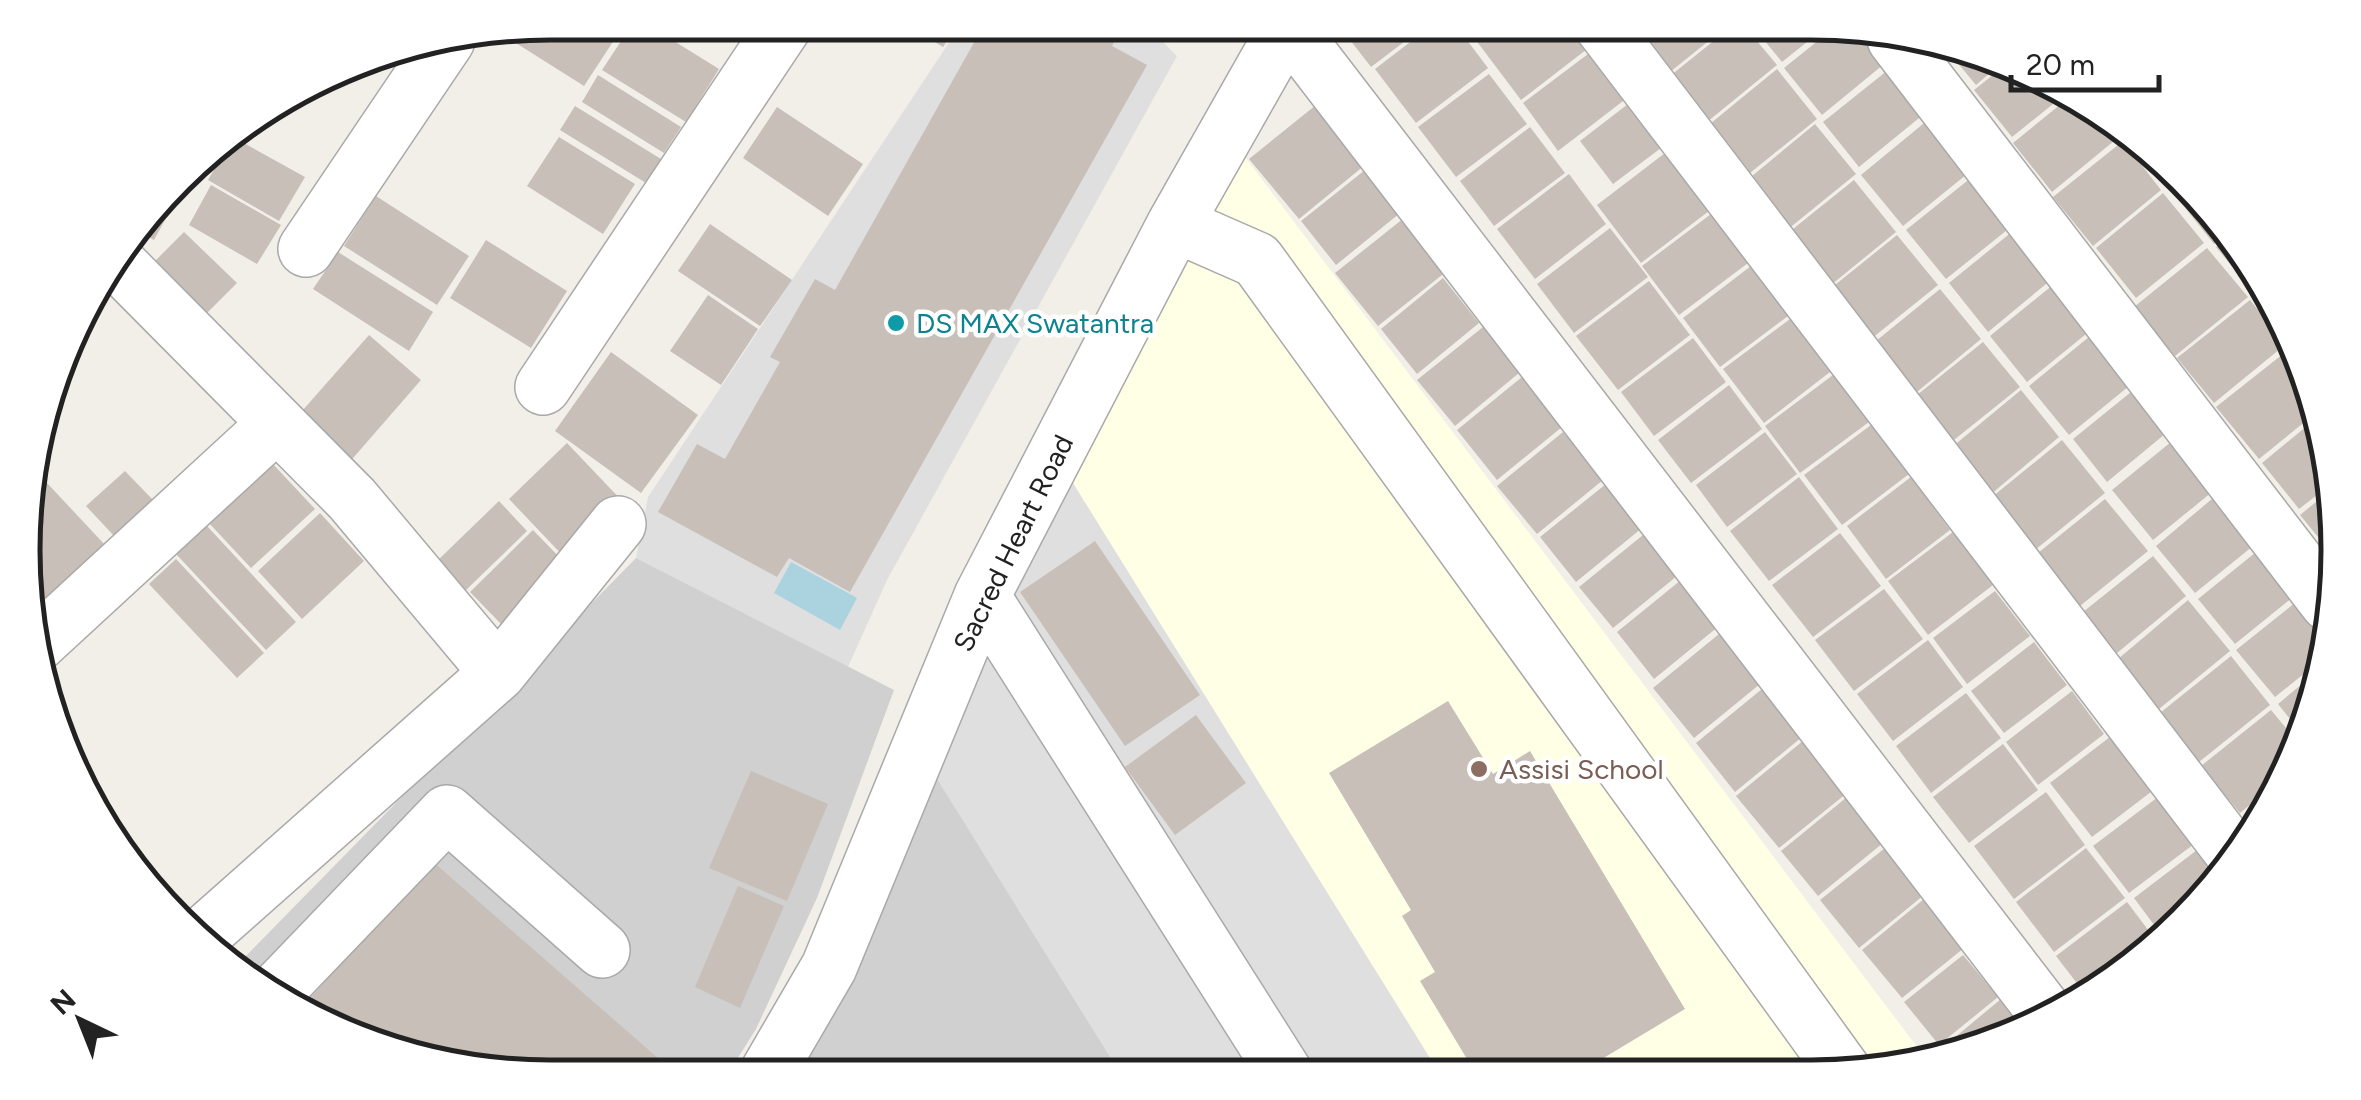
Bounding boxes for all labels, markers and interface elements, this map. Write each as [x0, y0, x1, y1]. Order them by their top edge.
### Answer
scale bar [2011, 30, 2158, 92]
text: 20 m [2026, 46, 2095, 83]
place label: DS MAX Swatantra [916, 306, 1154, 340]
marker: DS MAX Swatantra [885, 312, 907, 334]
street label: Sacred Heart Road [946, 429, 1080, 657]
place label: Assisi School [1499, 752, 1664, 786]
marker: Assisi School [1468, 758, 1490, 780]
north arrow [30, 970, 130, 1070]
text: N [43, 982, 82, 1022]

